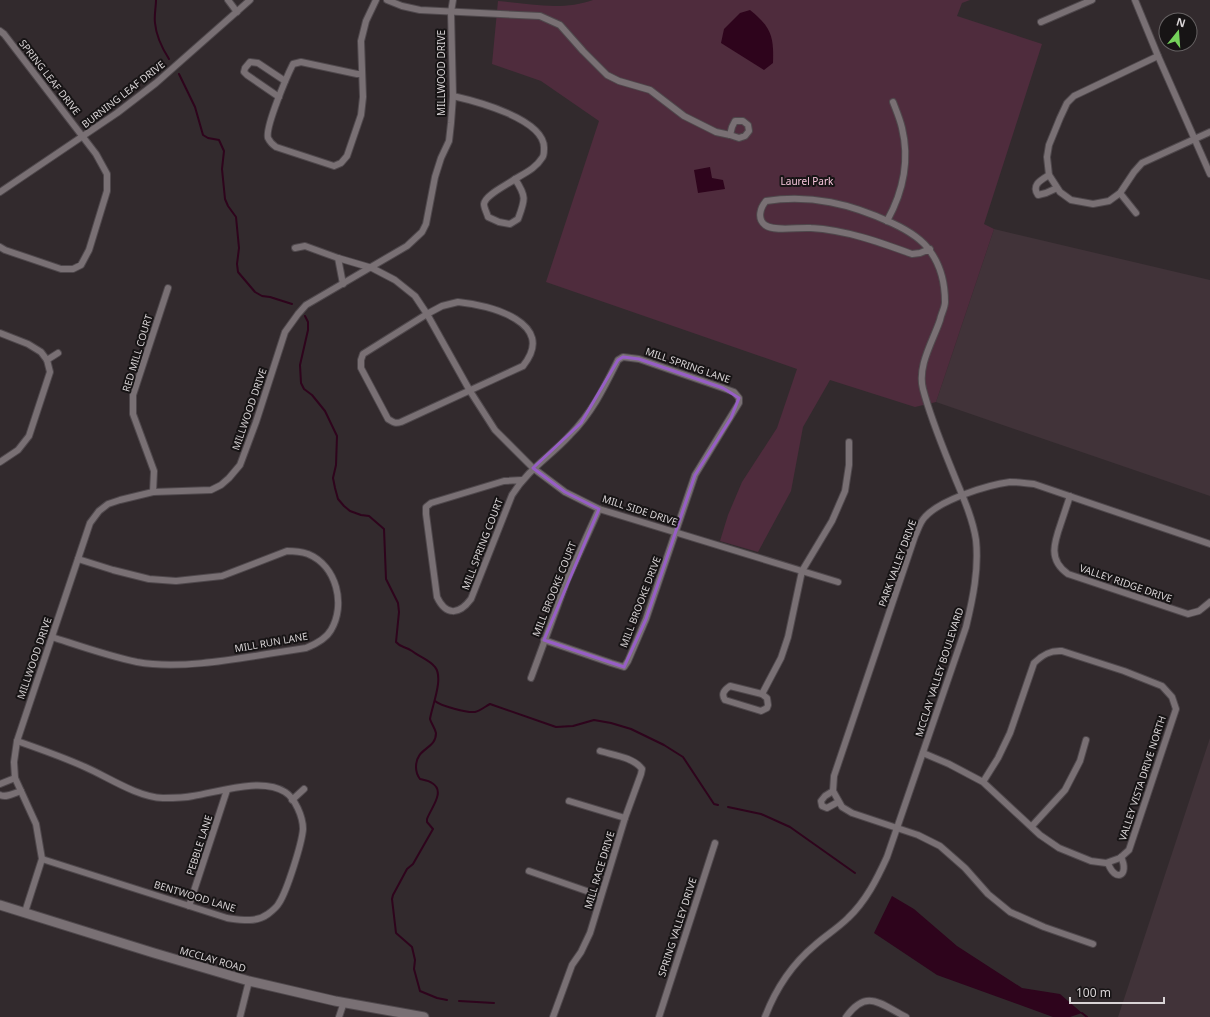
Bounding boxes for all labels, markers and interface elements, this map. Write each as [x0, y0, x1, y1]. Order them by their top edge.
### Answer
north arrow [1158, 12, 1198, 52]
text: N [1175, 13, 1188, 30]
street label: MILLWOOD DRIVE [434, 30, 448, 116]
street label: SPRING LEAF DRIVE [16, 36, 84, 118]
street label: BURNING LEAF DRIVE [79, 57, 167, 131]
park label: Laurel Park [781, 174, 834, 188]
street label: RED MILL COURT [119, 312, 156, 393]
street label: MILL SPRING LANE [644, 344, 732, 386]
street label: MILLWOOD DRIVE [228, 366, 270, 452]
street label: MILL SIDE DRIVE [601, 491, 679, 529]
street label: MILL SPRING COURT [458, 496, 506, 592]
street label: PARK VALLEY DRIVE [875, 518, 919, 608]
street label: MILL BROOKE COURT [529, 539, 580, 639]
street label: MILL BROOKE DRIVE [616, 554, 664, 650]
street label: VALLEY RIDGE DRIVE [1078, 561, 1174, 605]
street label: MCCLAY VALLEY BOULEVARD [911, 606, 967, 738]
street label: MILLWOOD DRIVE [13, 615, 55, 701]
street label: MILL RUN LANE [233, 629, 309, 655]
street label: VALLEY VISTA DRIVE NORTH [1115, 714, 1169, 842]
street label: PEBBLE LANE [183, 813, 215, 877]
street label: MILL RACE DRIVE [580, 829, 618, 911]
street label: SPRING VALLEY DRIVE [654, 876, 700, 978]
street label: BENTWOOD LANE [152, 877, 238, 915]
street label: MCCLAY ROAD [178, 943, 248, 975]
scale bar [1070, 979, 1164, 1005]
text: 100 m [1076, 984, 1111, 1001]

